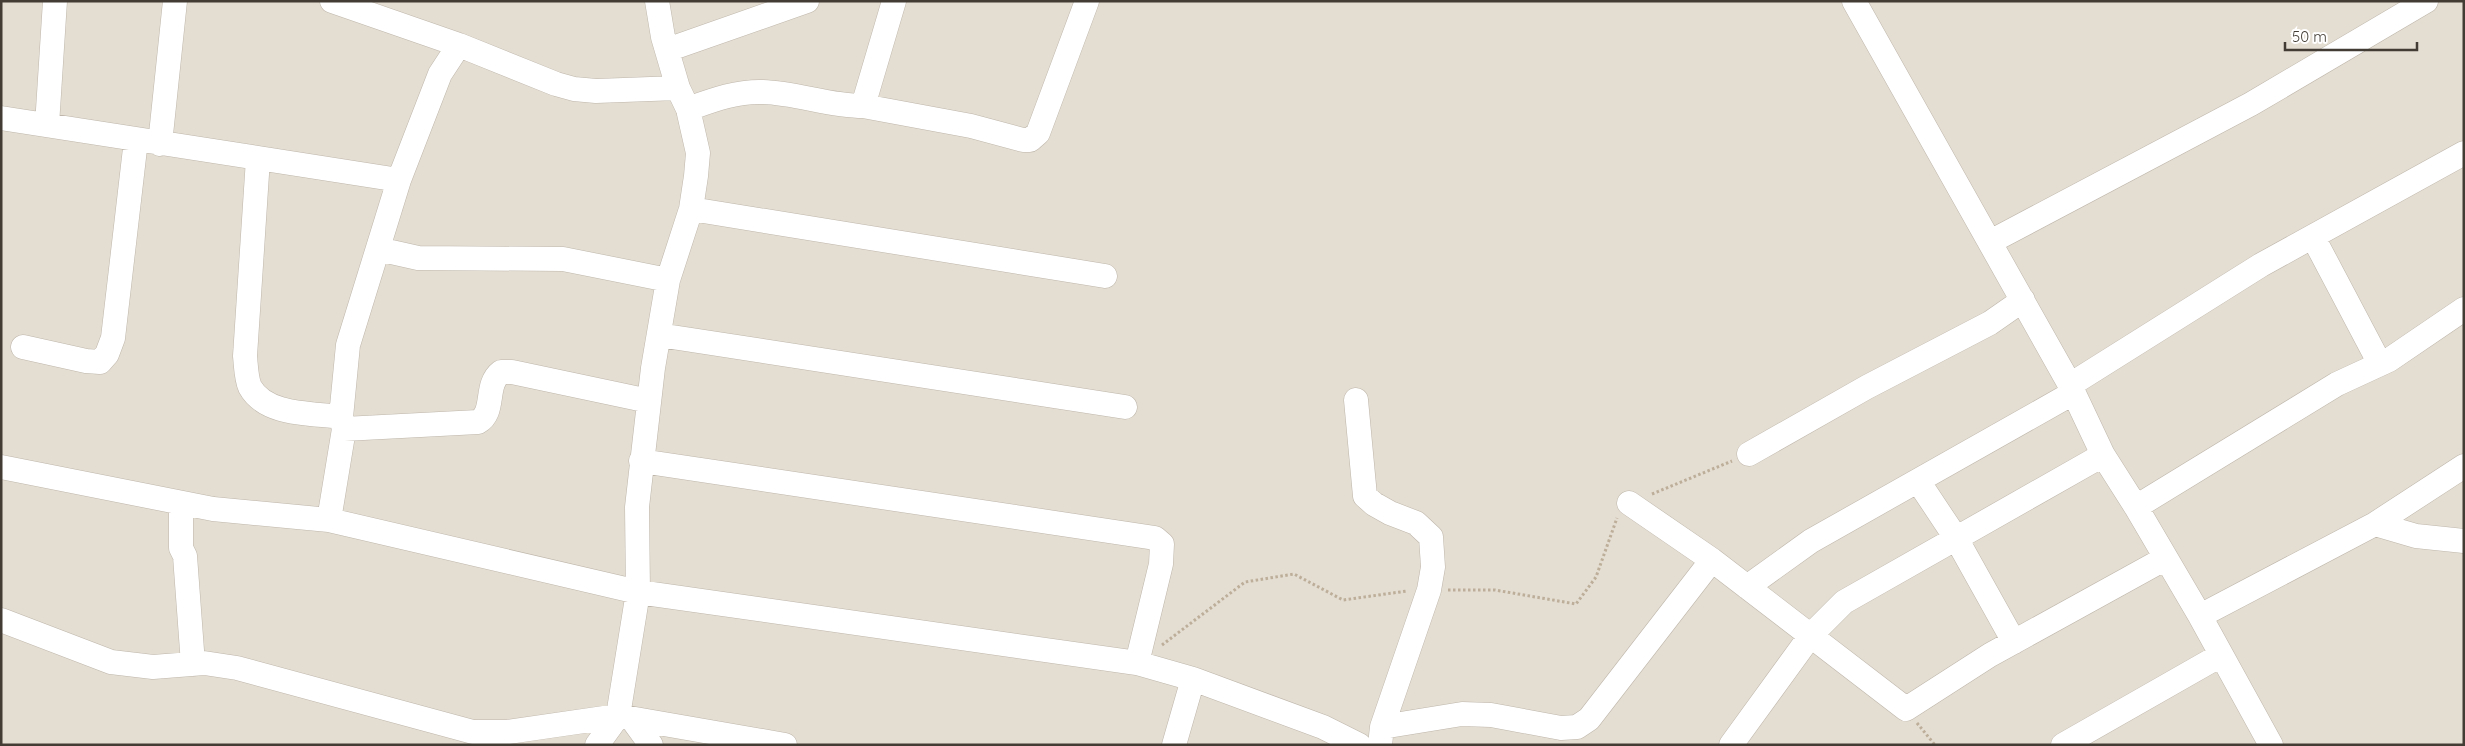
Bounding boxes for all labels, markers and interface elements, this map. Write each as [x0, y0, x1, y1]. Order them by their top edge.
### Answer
scale bar [2285, 20, 2418, 52]
text: 50 m [2292, 27, 2327, 46]

